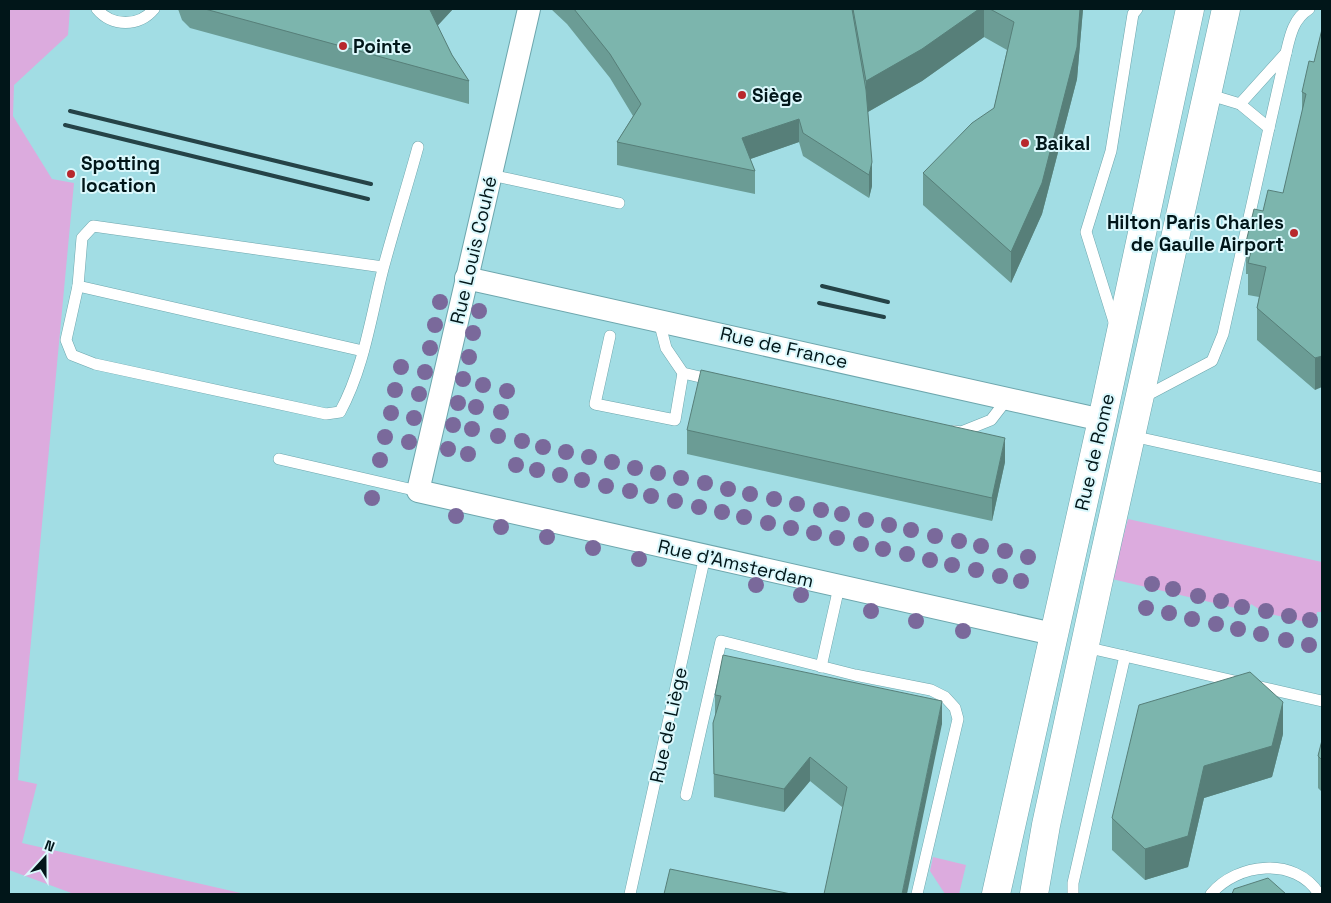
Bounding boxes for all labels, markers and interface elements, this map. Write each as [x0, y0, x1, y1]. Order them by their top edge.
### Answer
place label: Pointe [353, 34, 412, 59]
marker: Pointe [337, 40, 349, 52]
place label: Siège [752, 83, 803, 108]
marker: Siège [736, 89, 748, 101]
place label: Baikal [1035, 131, 1090, 156]
marker: Baikal [1019, 137, 1031, 149]
place label: Spotting location [81, 151, 160, 198]
marker: Spotting location [65, 168, 77, 180]
street label: Rue Louis Couhé [444, 174, 503, 327]
place label: Hilton Paris Charles de Gaulle Airport [1107, 210, 1284, 257]
marker: Hilton Paris Charles de Gaulle Airport [1288, 227, 1300, 239]
street label: Rue de France [718, 321, 850, 374]
street label: Rue de Rome [1069, 391, 1120, 513]
street label: Rue d'Amsterdam [656, 533, 816, 594]
street label: Rue de Liège [644, 665, 693, 785]
north arrow [20, 833, 70, 883]
text: N [42, 836, 57, 856]

